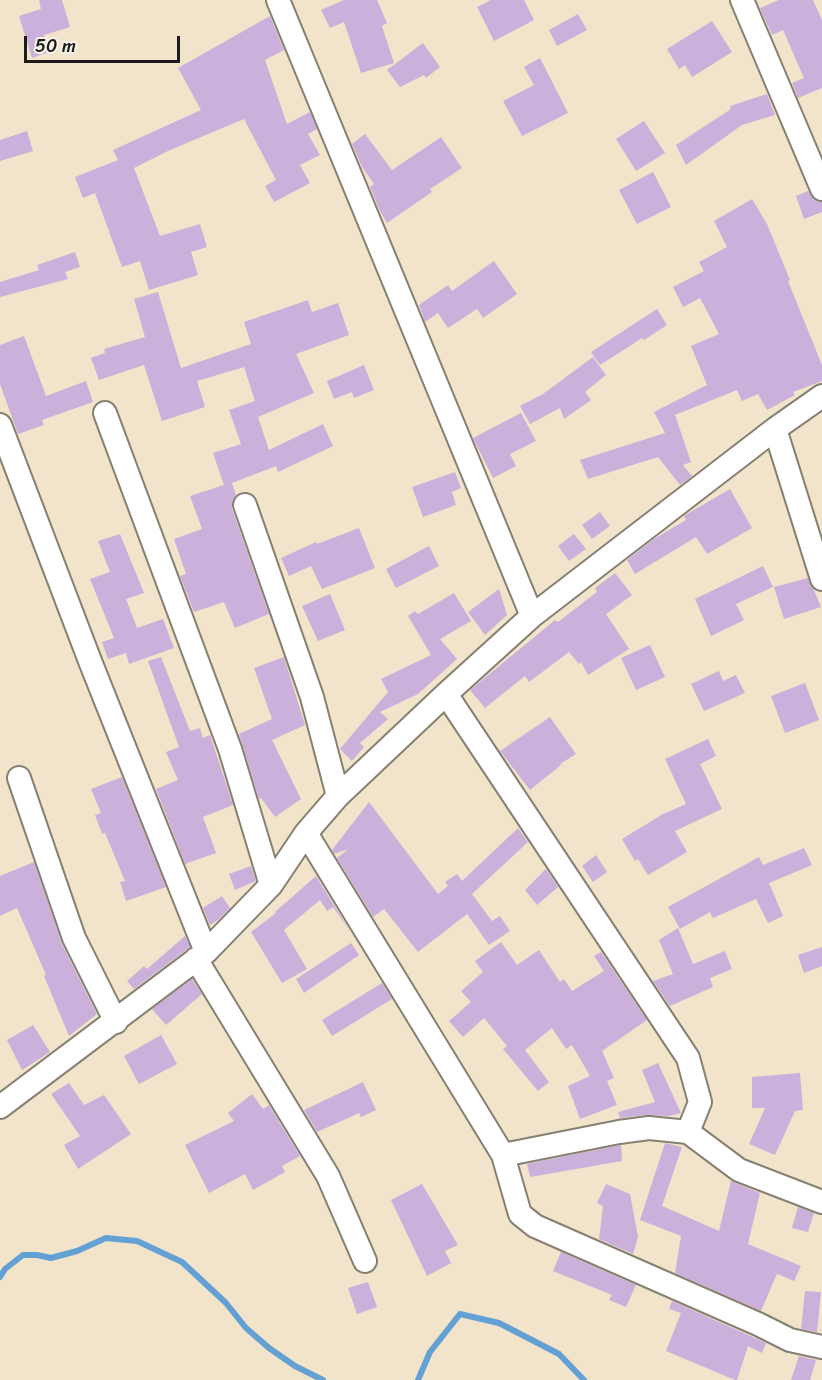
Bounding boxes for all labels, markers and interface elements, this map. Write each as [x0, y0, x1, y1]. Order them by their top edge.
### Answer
scale bar [27, 24, 183, 62]
text: 50 m [35, 30, 76, 62]

